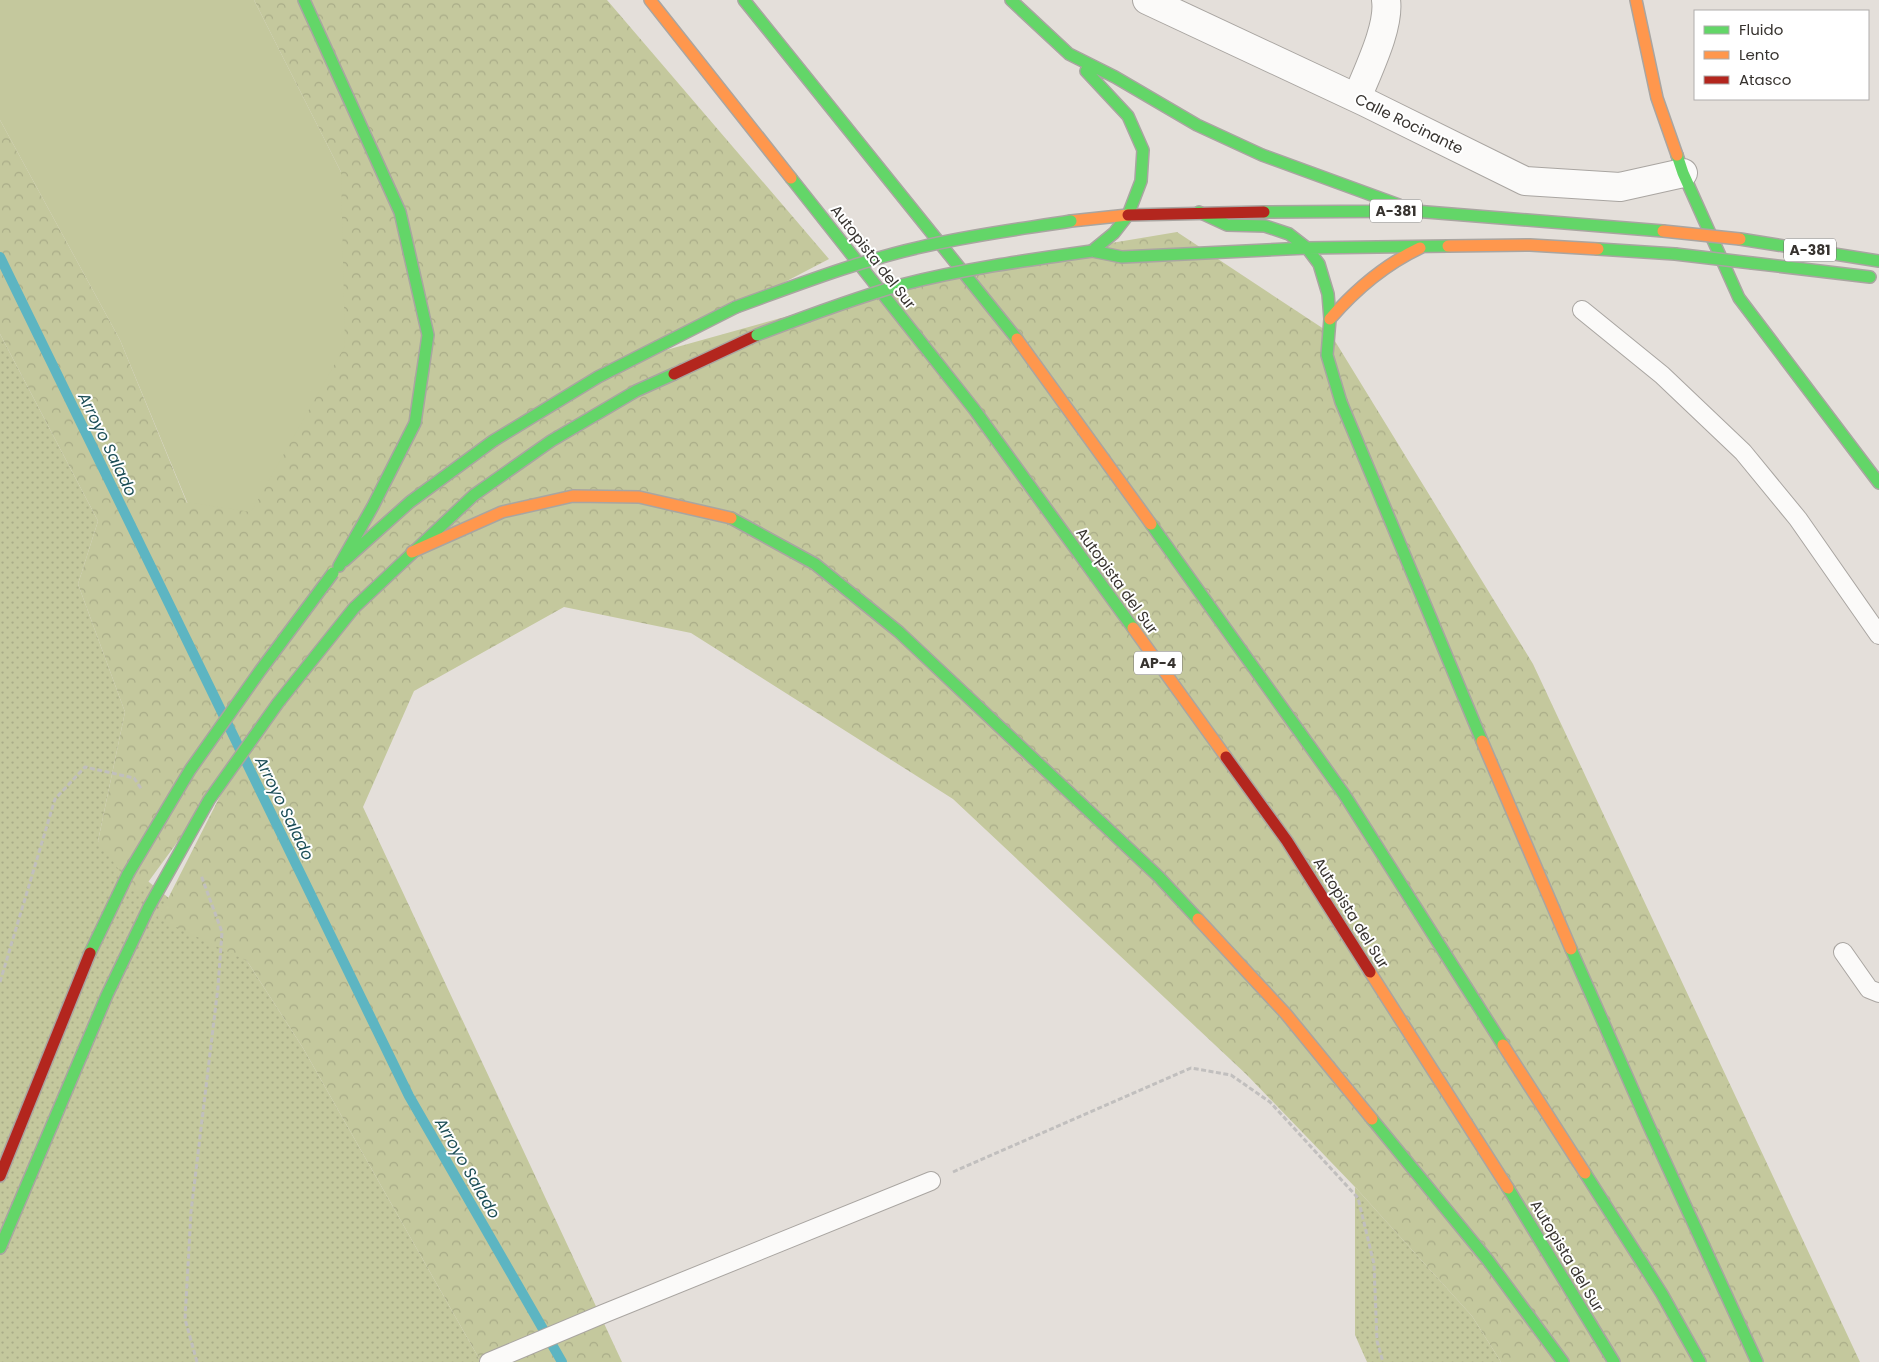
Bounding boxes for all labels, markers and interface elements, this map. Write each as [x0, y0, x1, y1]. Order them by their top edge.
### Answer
legend [1694, 10, 1869, 100]
text: Fluido [1739, 19, 1783, 40]
text: Lento [1739, 44, 1779, 65]
text: Atasco [1739, 69, 1791, 90]
street label: Calle Rocinante [1352, 88, 1467, 159]
street label: Autopista del Sur [826, 200, 921, 314]
road number: A-381 [1370, 200, 1422, 222]
road number: A-381 [1784, 238, 1836, 262]
water label: Arroyo Salado [72, 388, 143, 500]
street label: Autopista del Sur [1072, 523, 1164, 639]
road number: AP-4 [1134, 651, 1182, 674]
water label: Arroyo Salado [249, 752, 320, 864]
street label: Autopista del Sur [1309, 853, 1394, 973]
water label: Arroyo Salado [429, 1113, 506, 1223]
street label: Autopista del Sur [1526, 1196, 1609, 1316]

